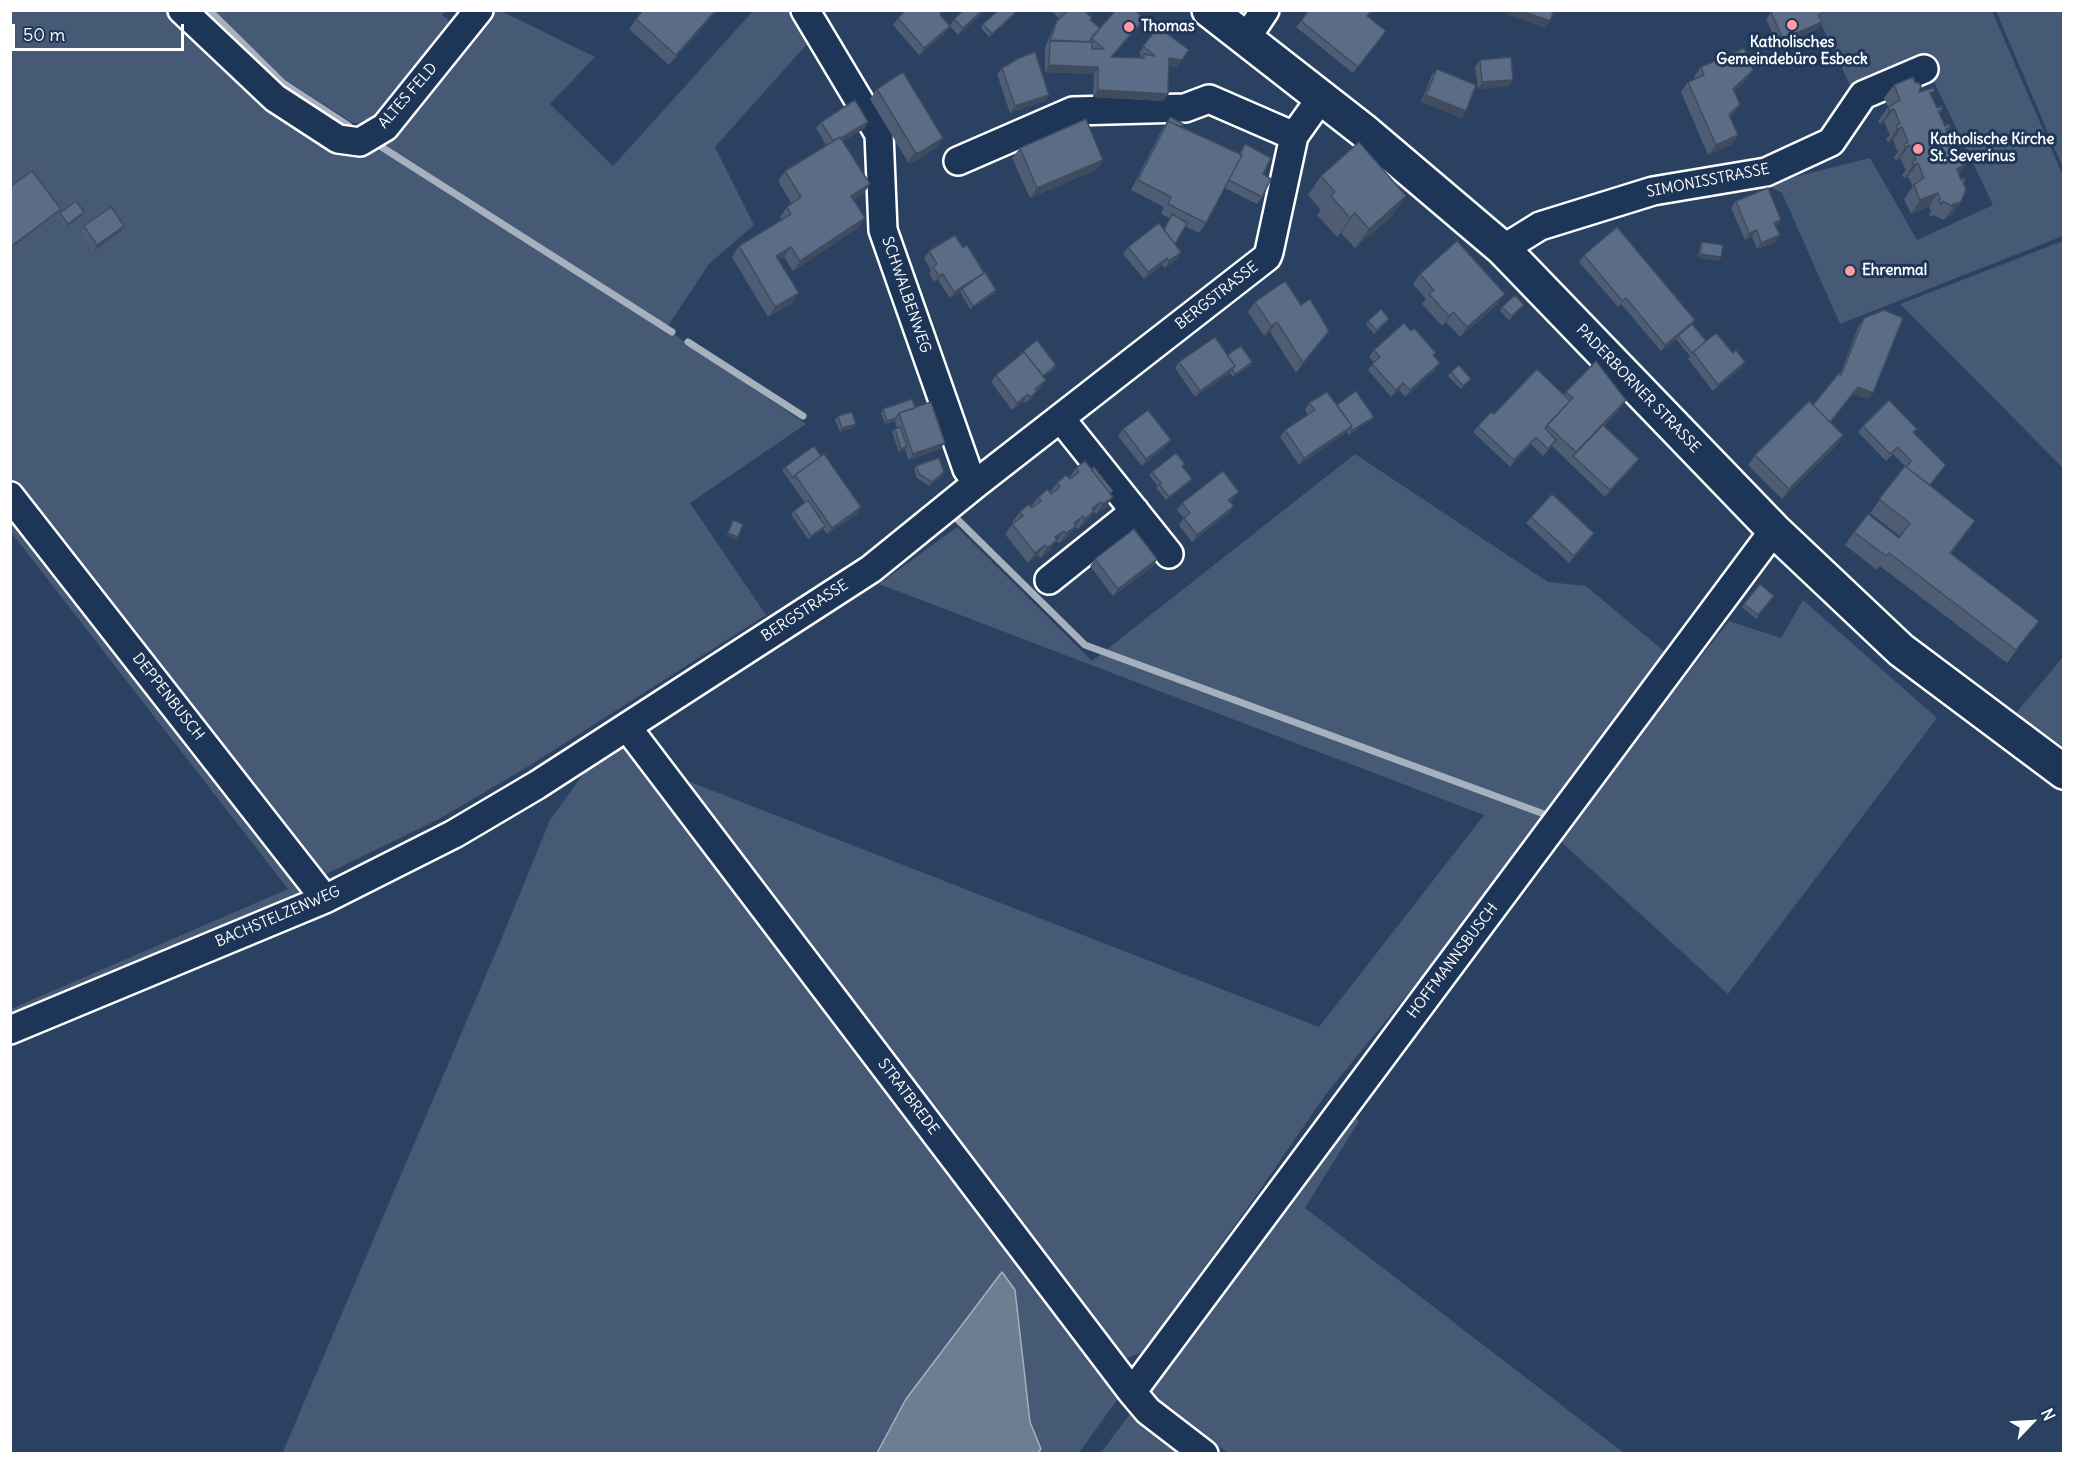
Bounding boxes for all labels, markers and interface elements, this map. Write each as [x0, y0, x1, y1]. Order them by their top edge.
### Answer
scale bar [15, 12, 188, 50]
place label: Thomas [1141, 18, 1194, 36]
marker: Katholisches Gemeindebüro Esbeck [1785, 18, 1799, 32]
marker: Thomas [1122, 20, 1136, 34]
text: 50 m [23, 23, 65, 46]
place label: Katholisches Gemeindebüro Esbeck [1716, 34, 1868, 69]
street label: ALTES FELD [375, 60, 441, 132]
place label: Katholische Kirche St. Severinus [1930, 131, 2054, 166]
marker: Katholische Kirche St. Severinus [1911, 142, 1925, 156]
street label: SIMONISSTRASSE [1645, 160, 1771, 202]
street label: SCHWALBENWEG [878, 234, 934, 356]
street label: BERGSTRASSE [1172, 258, 1262, 334]
place label: Ehrenmal [1862, 262, 1927, 280]
marker: Ehrenmal [1843, 264, 1857, 278]
street label: PADERBORNER STRASSE [1572, 321, 1704, 457]
street label: BERGSTRASSE [758, 576, 852, 646]
street label: DEPPENBUSCH [128, 650, 208, 744]
street label: BACHSTELZENWEG [213, 883, 343, 951]
street label: HOFFMANNSBUSCH [1404, 900, 1502, 1022]
street label: STRATBREDE [874, 1056, 942, 1138]
north arrow [2002, 1392, 2062, 1452]
text: N [2037, 1405, 2060, 1424]

